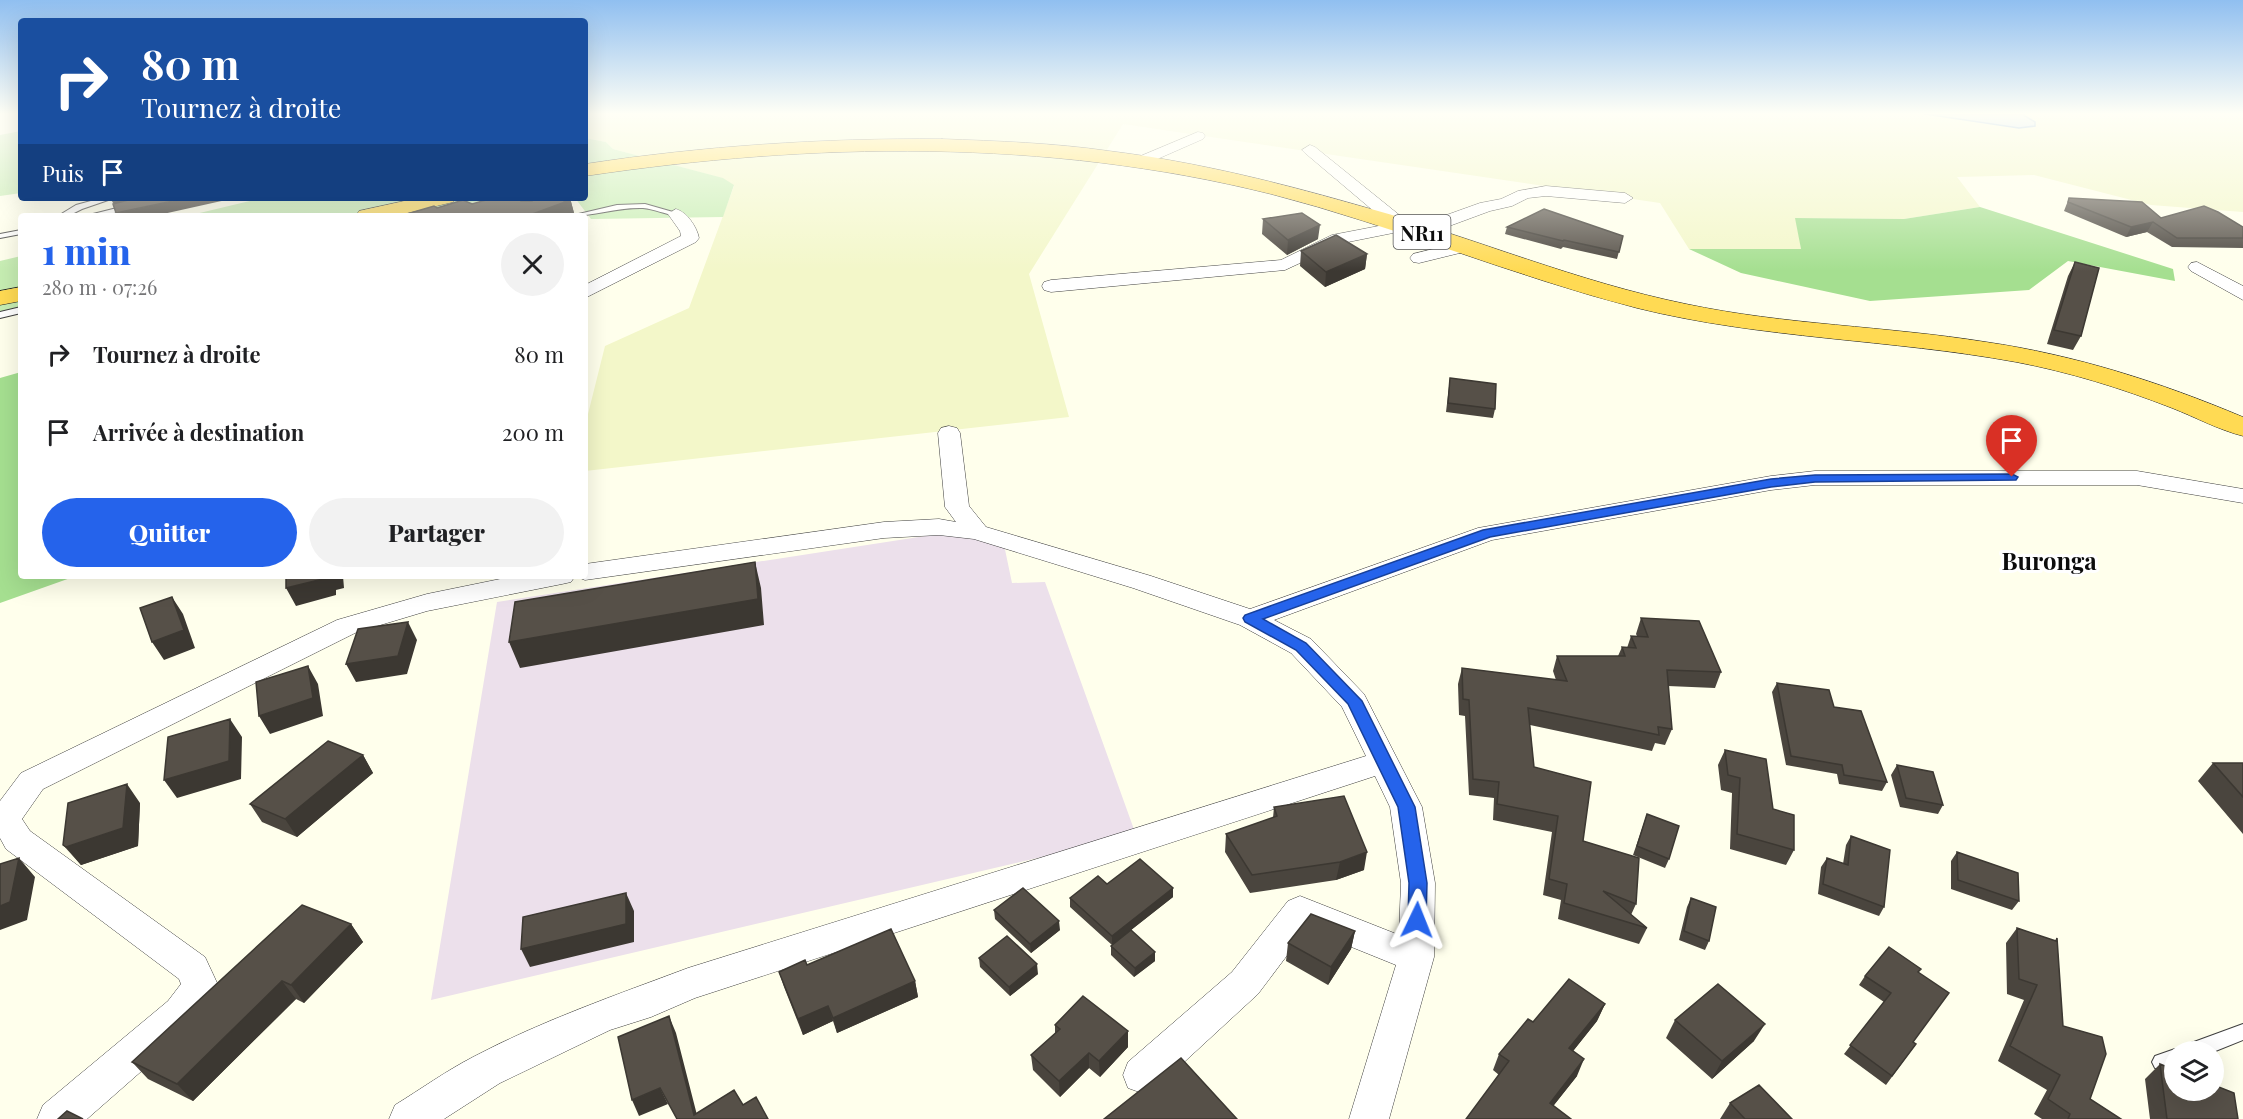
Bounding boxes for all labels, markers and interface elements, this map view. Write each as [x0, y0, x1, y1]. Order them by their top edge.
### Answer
text: 80 m [141, 35, 239, 91]
icon: right [42, 42, 120, 120]
text: Tournez à droite [141, 89, 341, 125]
icon: arrive [96, 156, 129, 189]
text: Puis [42, 158, 84, 188]
road number: NR11 [1394, 215, 1450, 249]
text: 1 min [42, 226, 131, 274]
button: close [501, 233, 564, 296]
text: 280 m · 07:26 [42, 273, 157, 300]
icon: right [42, 338, 75, 371]
text: Tournez à droite [93, 339, 261, 369]
text: 80 m [514, 339, 564, 369]
pin [1986, 415, 2037, 477]
icon: arrive [42, 416, 75, 449]
text: Arrivée à destination [93, 417, 304, 447]
text: 200 m [502, 417, 564, 447]
icon: arrive [1995, 424, 2028, 457]
button: Quitter [42, 498, 297, 567]
button: Partager [309, 498, 564, 567]
district label: Buronga [2001, 544, 2097, 576]
position arrow [1385, 888, 1449, 952]
map controls [2164, 1041, 2224, 1101]
button: layers [2164, 1041, 2224, 1101]

